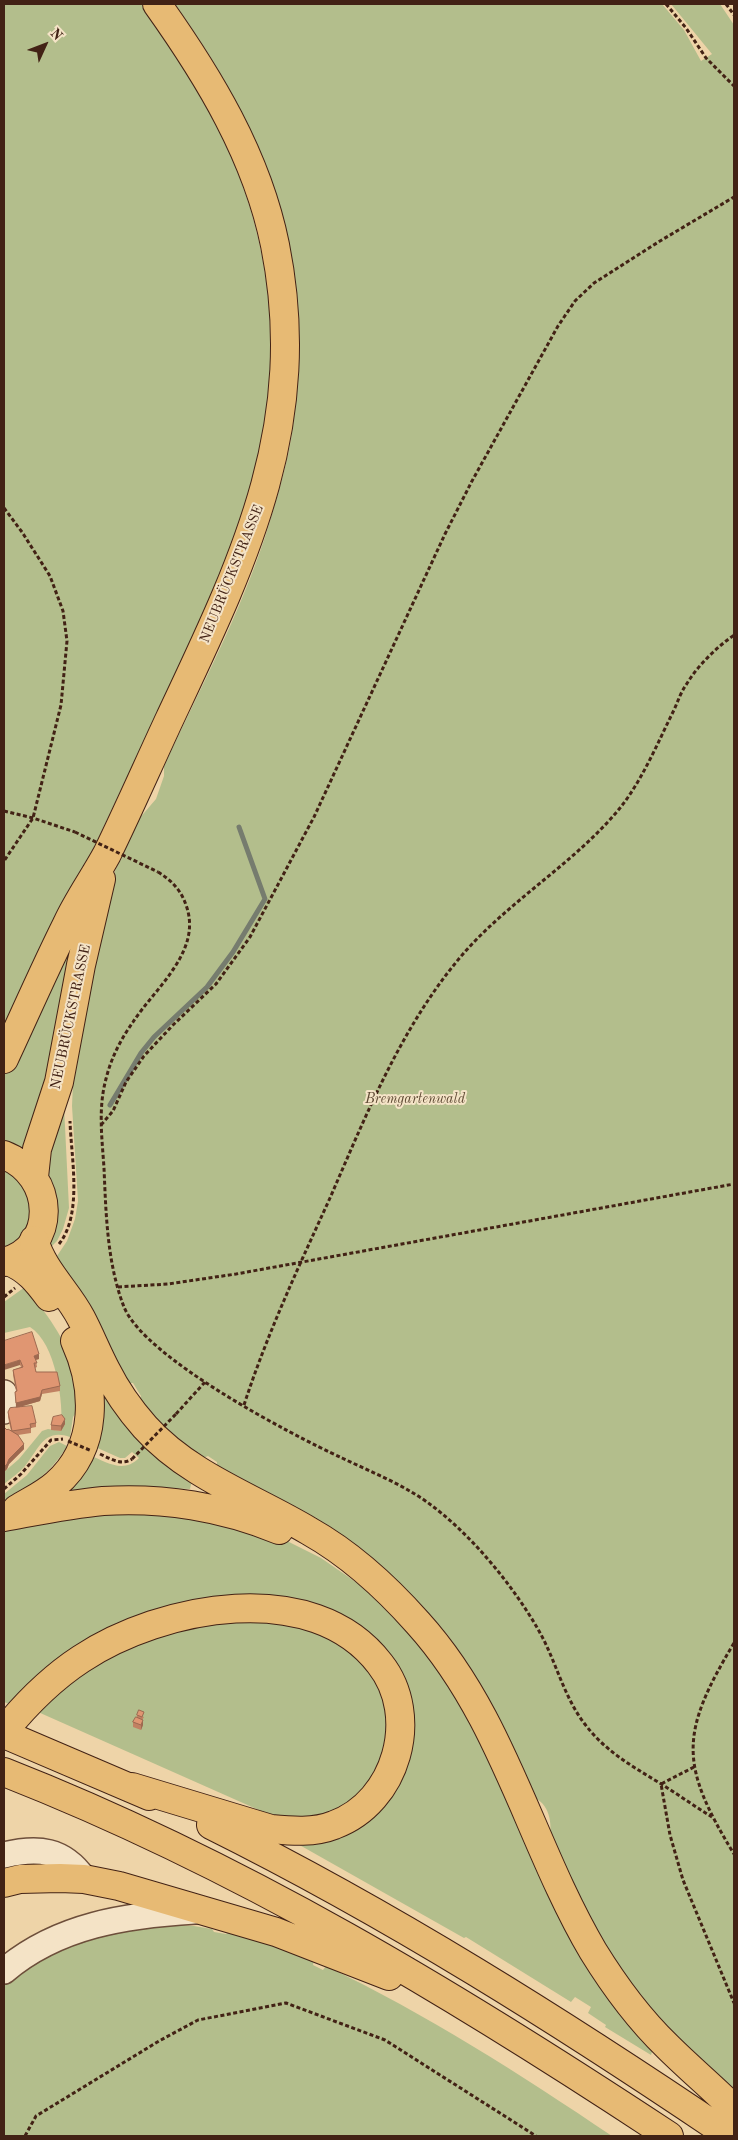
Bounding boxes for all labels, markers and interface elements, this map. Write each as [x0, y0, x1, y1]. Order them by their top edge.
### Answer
north arrow [20, 20, 70, 70]
text: N [47, 26, 65, 43]
street label: NEUBRÜCKSTRASSE [197, 502, 267, 646]
street label: NEUBRÜCKSTRASSE [47, 943, 95, 1091]
park label: Bremgartenwald [365, 1091, 465, 1107]

